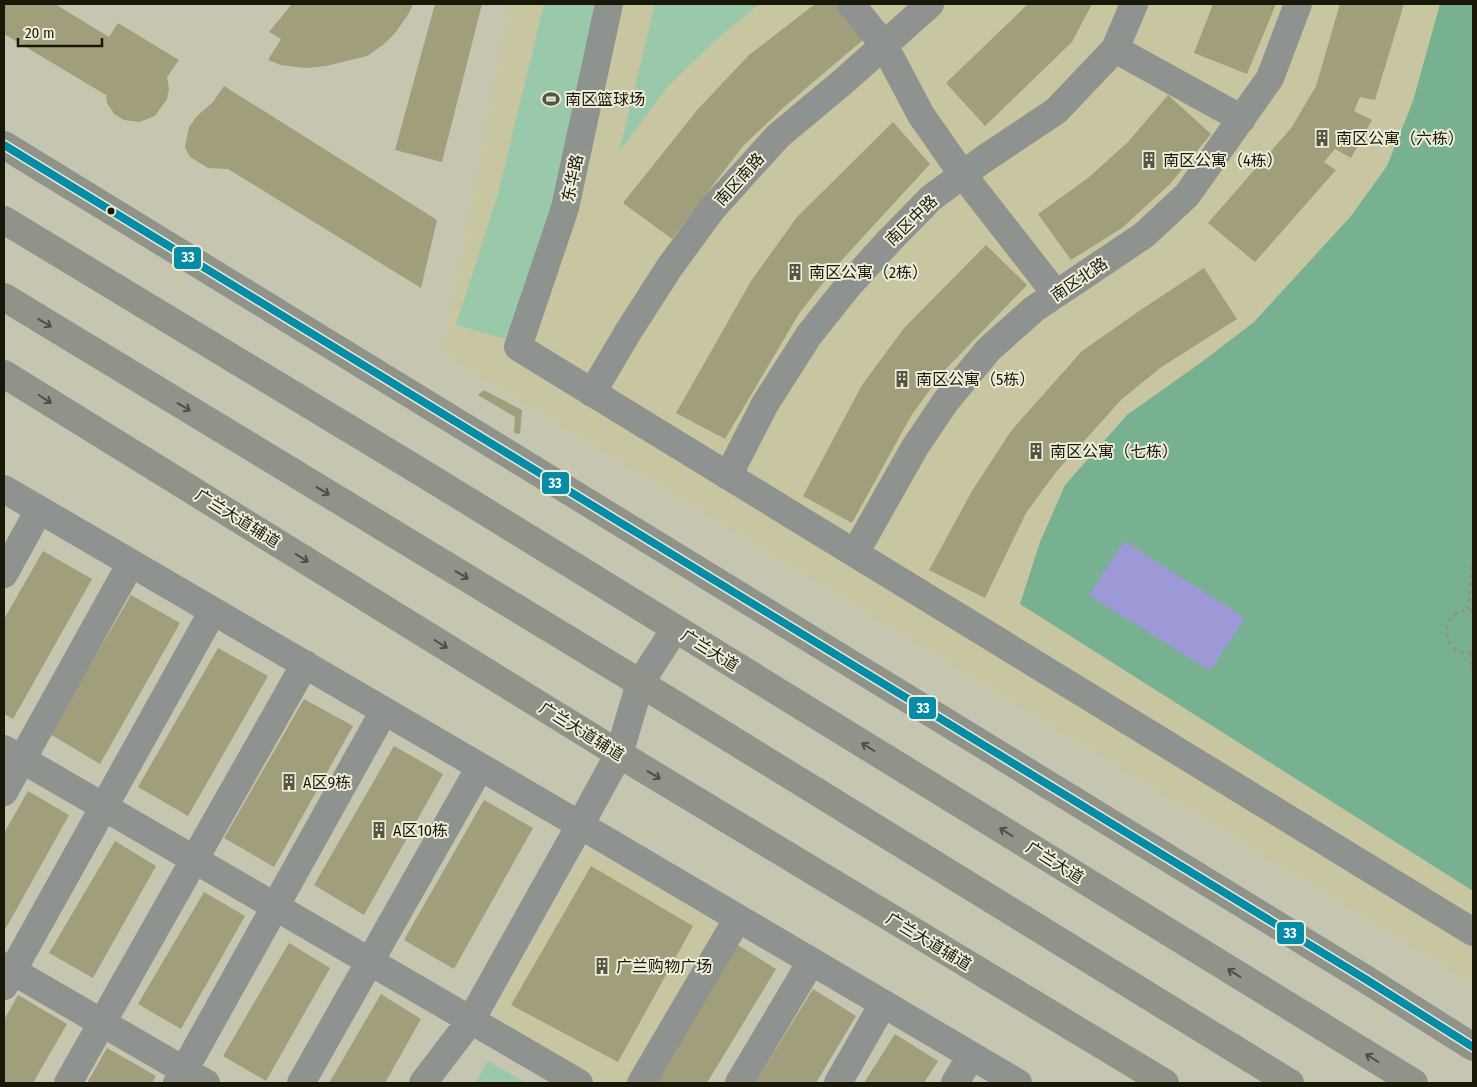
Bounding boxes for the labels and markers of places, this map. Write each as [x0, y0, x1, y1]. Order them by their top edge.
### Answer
sports icon: 南区篮球场 [541, 89, 561, 109]
place label: 南区篮球场 [565, 90, 645, 109]
building icon: 南区公寓（六栋） [1312, 128, 1332, 148]
place label: 南区公寓（六栋） [1336, 129, 1464, 148]
building icon: 南区公寓（4栋） [1139, 150, 1159, 170]
place label: 南区公寓（4栋） [1163, 151, 1283, 170]
unlabelled marker [106, 206, 116, 216]
building icon: 南区公寓（2栋） [785, 262, 805, 282]
place label: 南区公寓（2栋） [809, 263, 928, 282]
building icon: 南区公寓（5栋） [892, 369, 912, 389]
place label: 南区公寓（5栋） [916, 370, 1035, 389]
building icon: 南区公寓（七栋） [1026, 441, 1046, 461]
place label: 南区公寓（七栋） [1050, 442, 1178, 461]
building icon: A区9栋 [279, 772, 299, 792]
place label: A区9栋 [303, 773, 351, 792]
building icon: A区10栋 [369, 820, 389, 840]
place label: A区10栋 [393, 821, 448, 840]
building icon: 广兰购物广场 [592, 956, 612, 976]
place label: 广兰购物广场 [616, 957, 712, 976]

